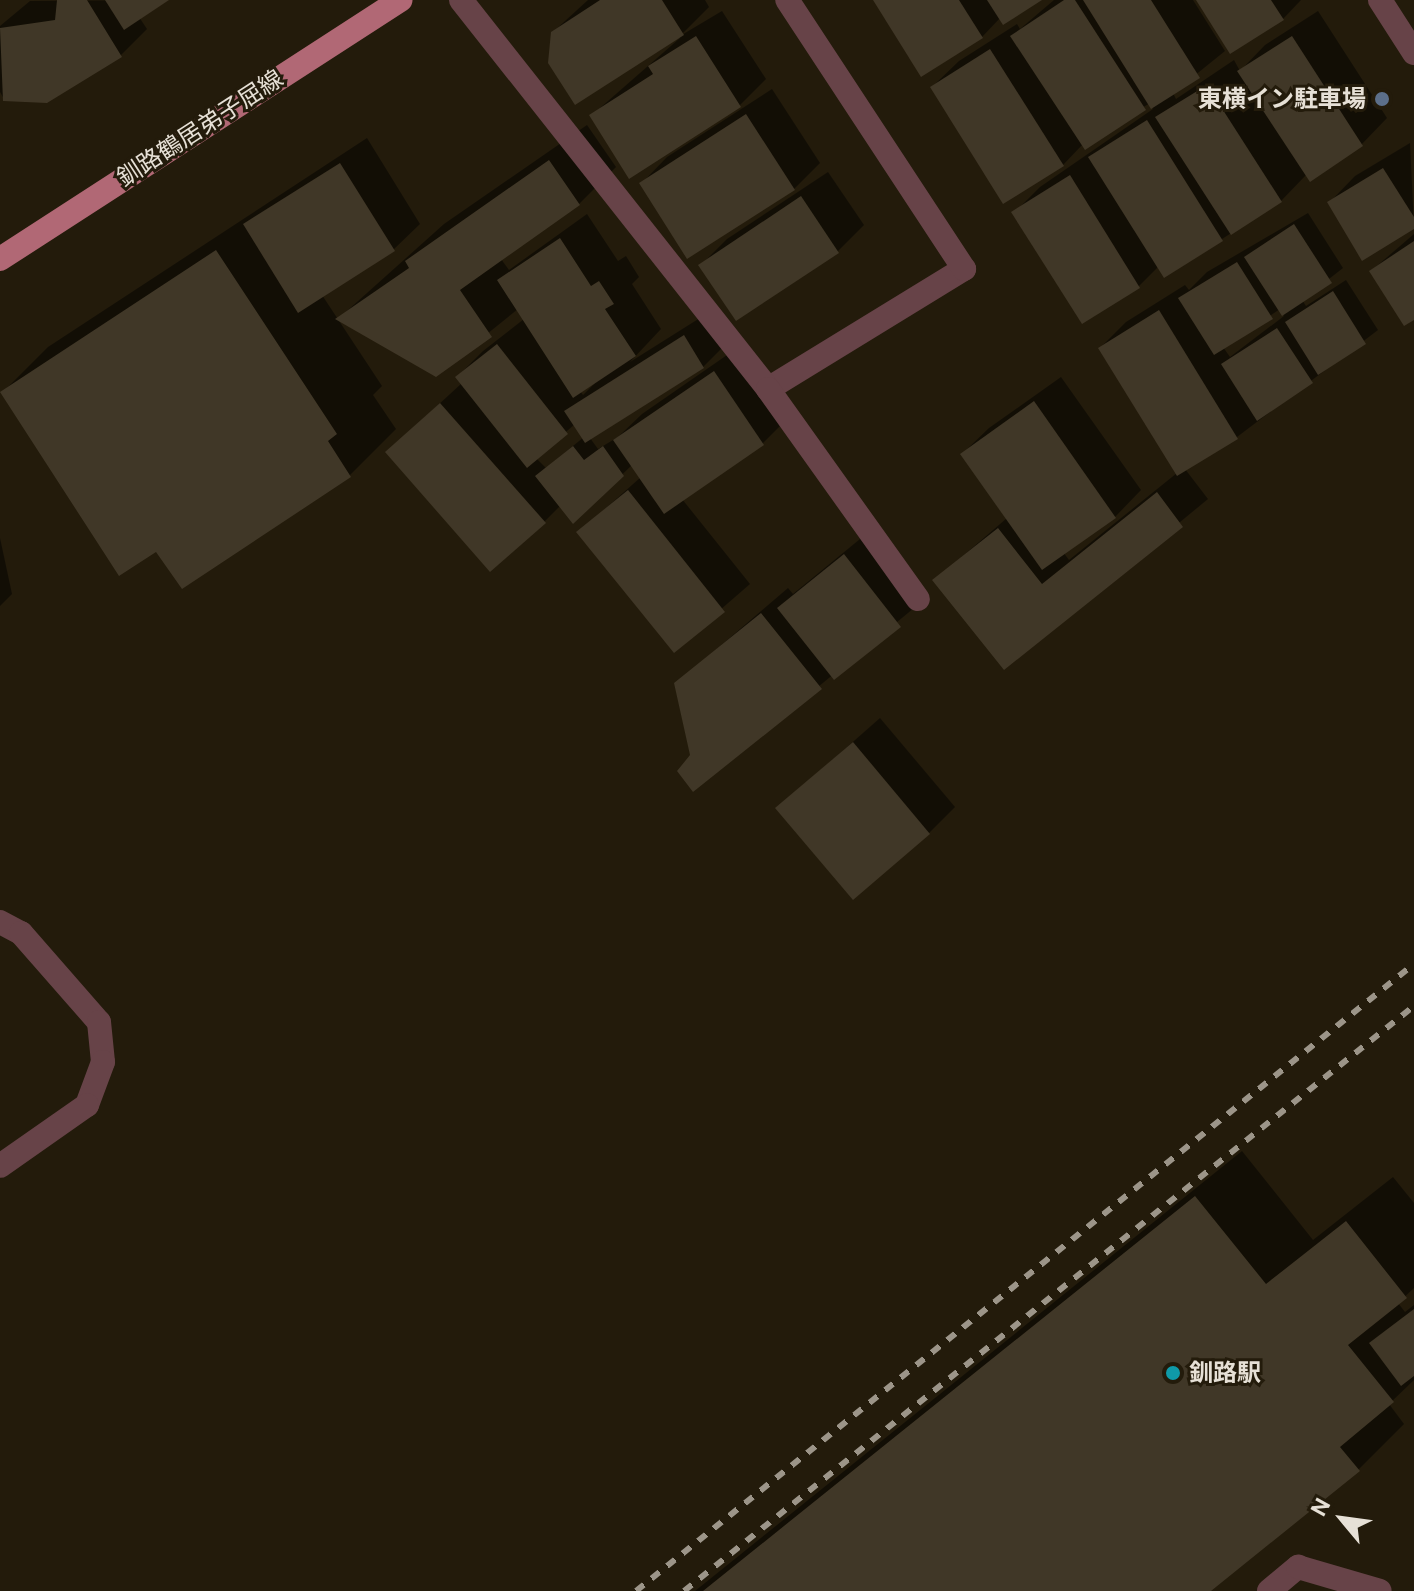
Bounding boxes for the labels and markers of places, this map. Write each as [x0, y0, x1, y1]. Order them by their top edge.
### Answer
place label: 東横イン駐車場 [1198, 85, 1366, 113]
marker: 東横イン駐車場 [1373, 90, 1391, 108]
place label: 釧路駅 [1189, 1359, 1261, 1387]
marker: 釧路駅 [1164, 1364, 1182, 1382]

